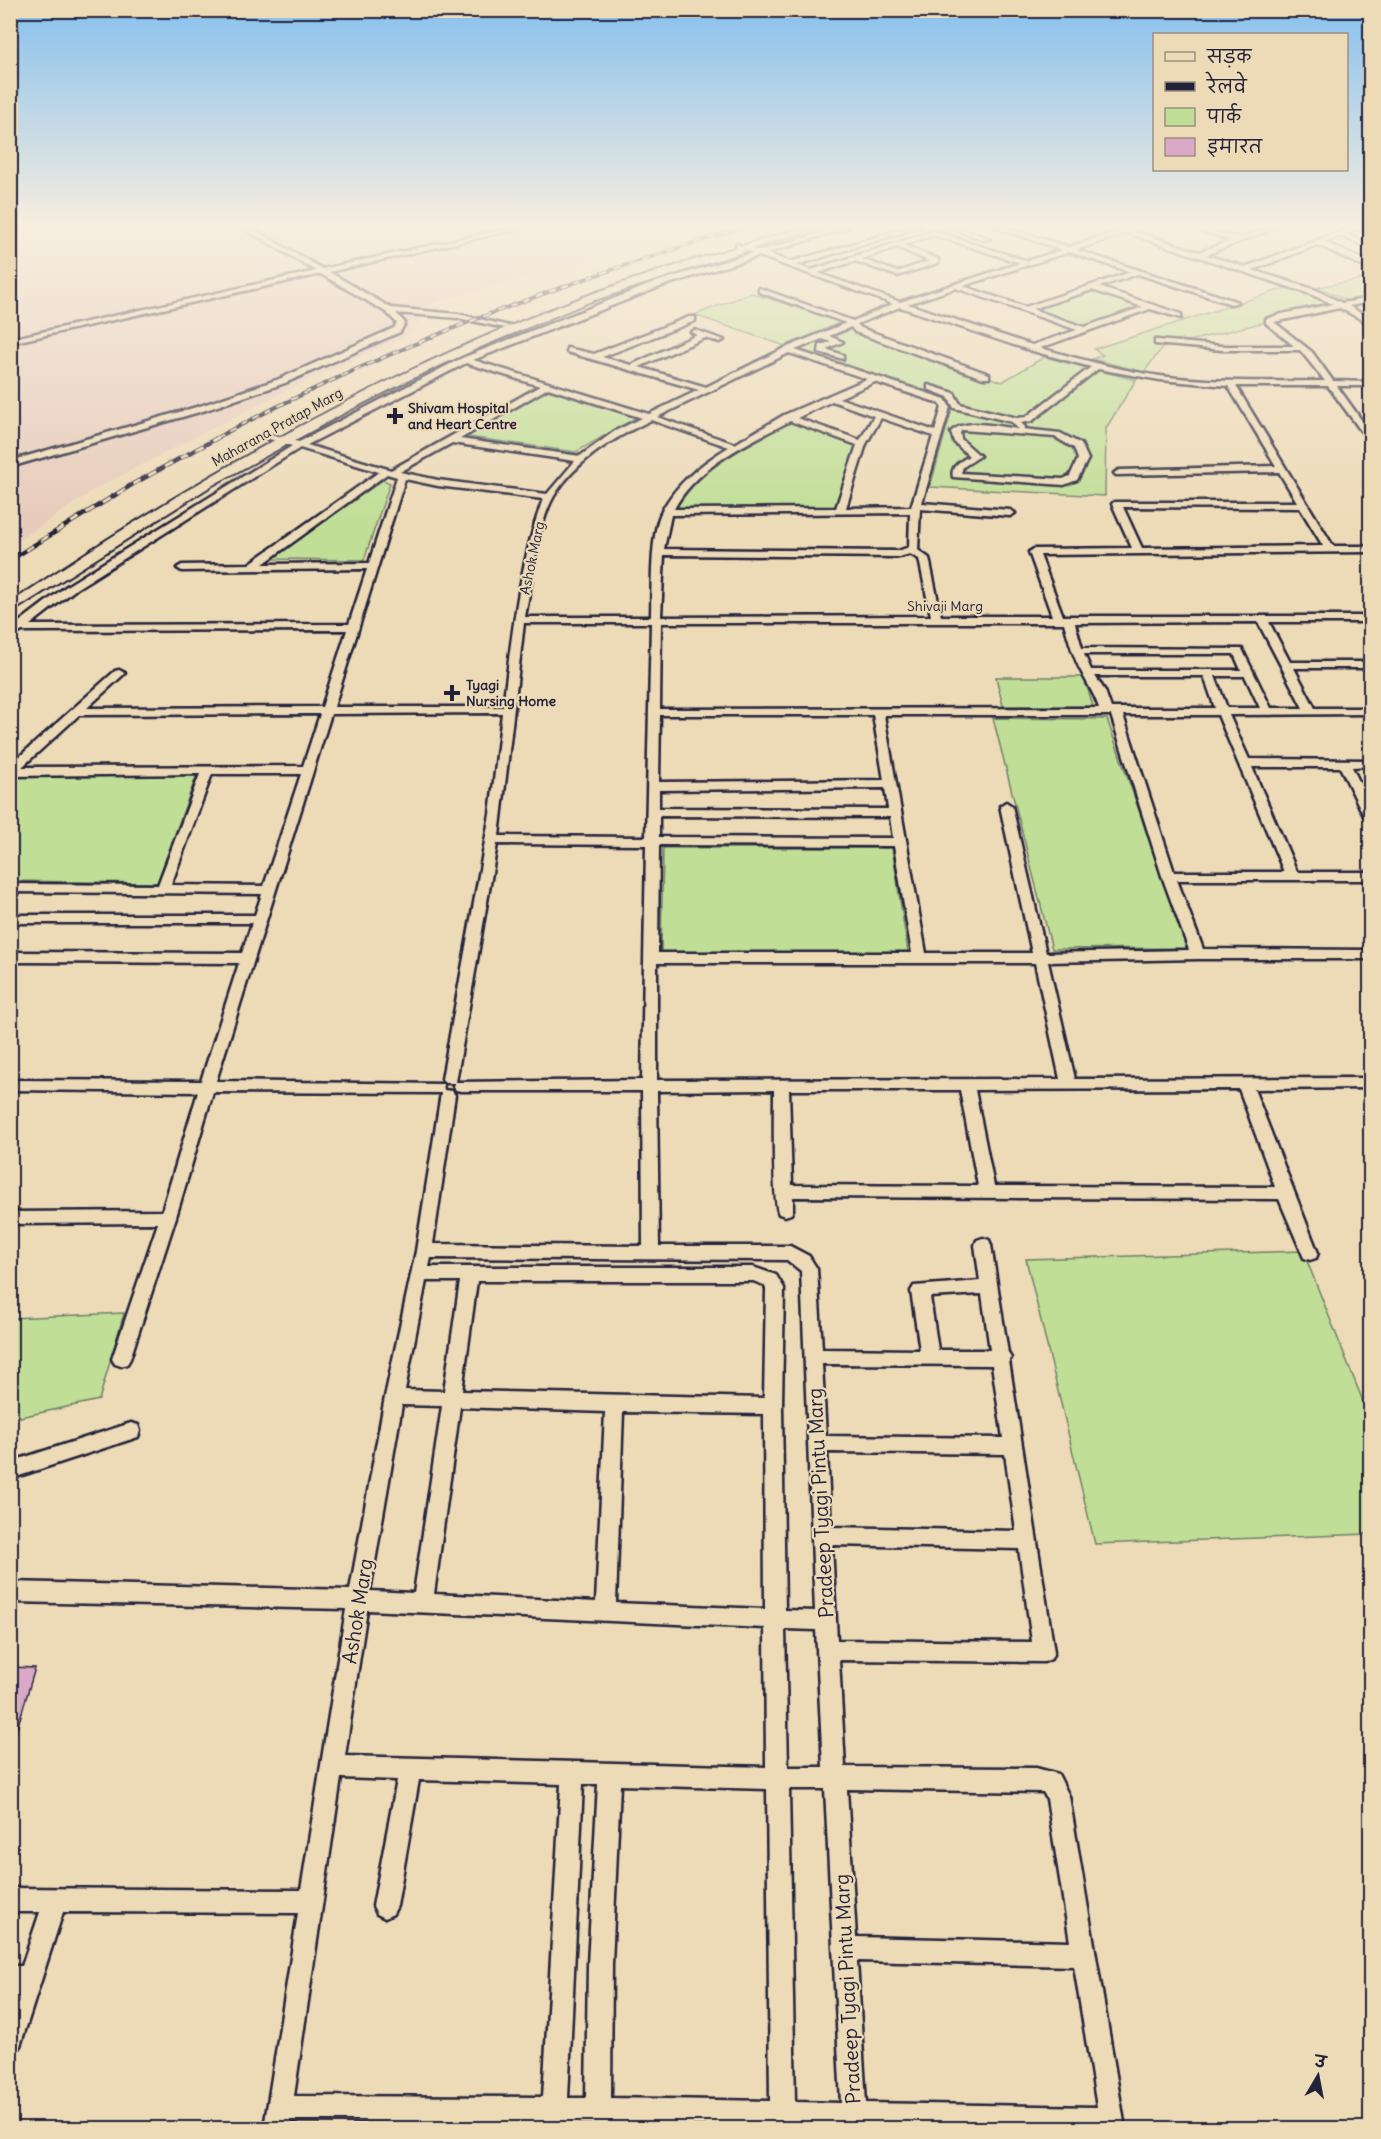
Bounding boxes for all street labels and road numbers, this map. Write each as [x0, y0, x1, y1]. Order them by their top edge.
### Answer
street label: Maharana Pratap Marg [208, 384, 346, 470]
street label: Ashok Marg [515, 520, 549, 596]
street label: Shivaji Marg [907, 597, 983, 615]
street label: Pradeep Tyagi Pintu Marg [801, 1387, 839, 1619]
street label: Ashok Marg [336, 1557, 378, 1665]
street label: Pradeep Tyagi Pintu Marg [828, 1873, 866, 2105]

